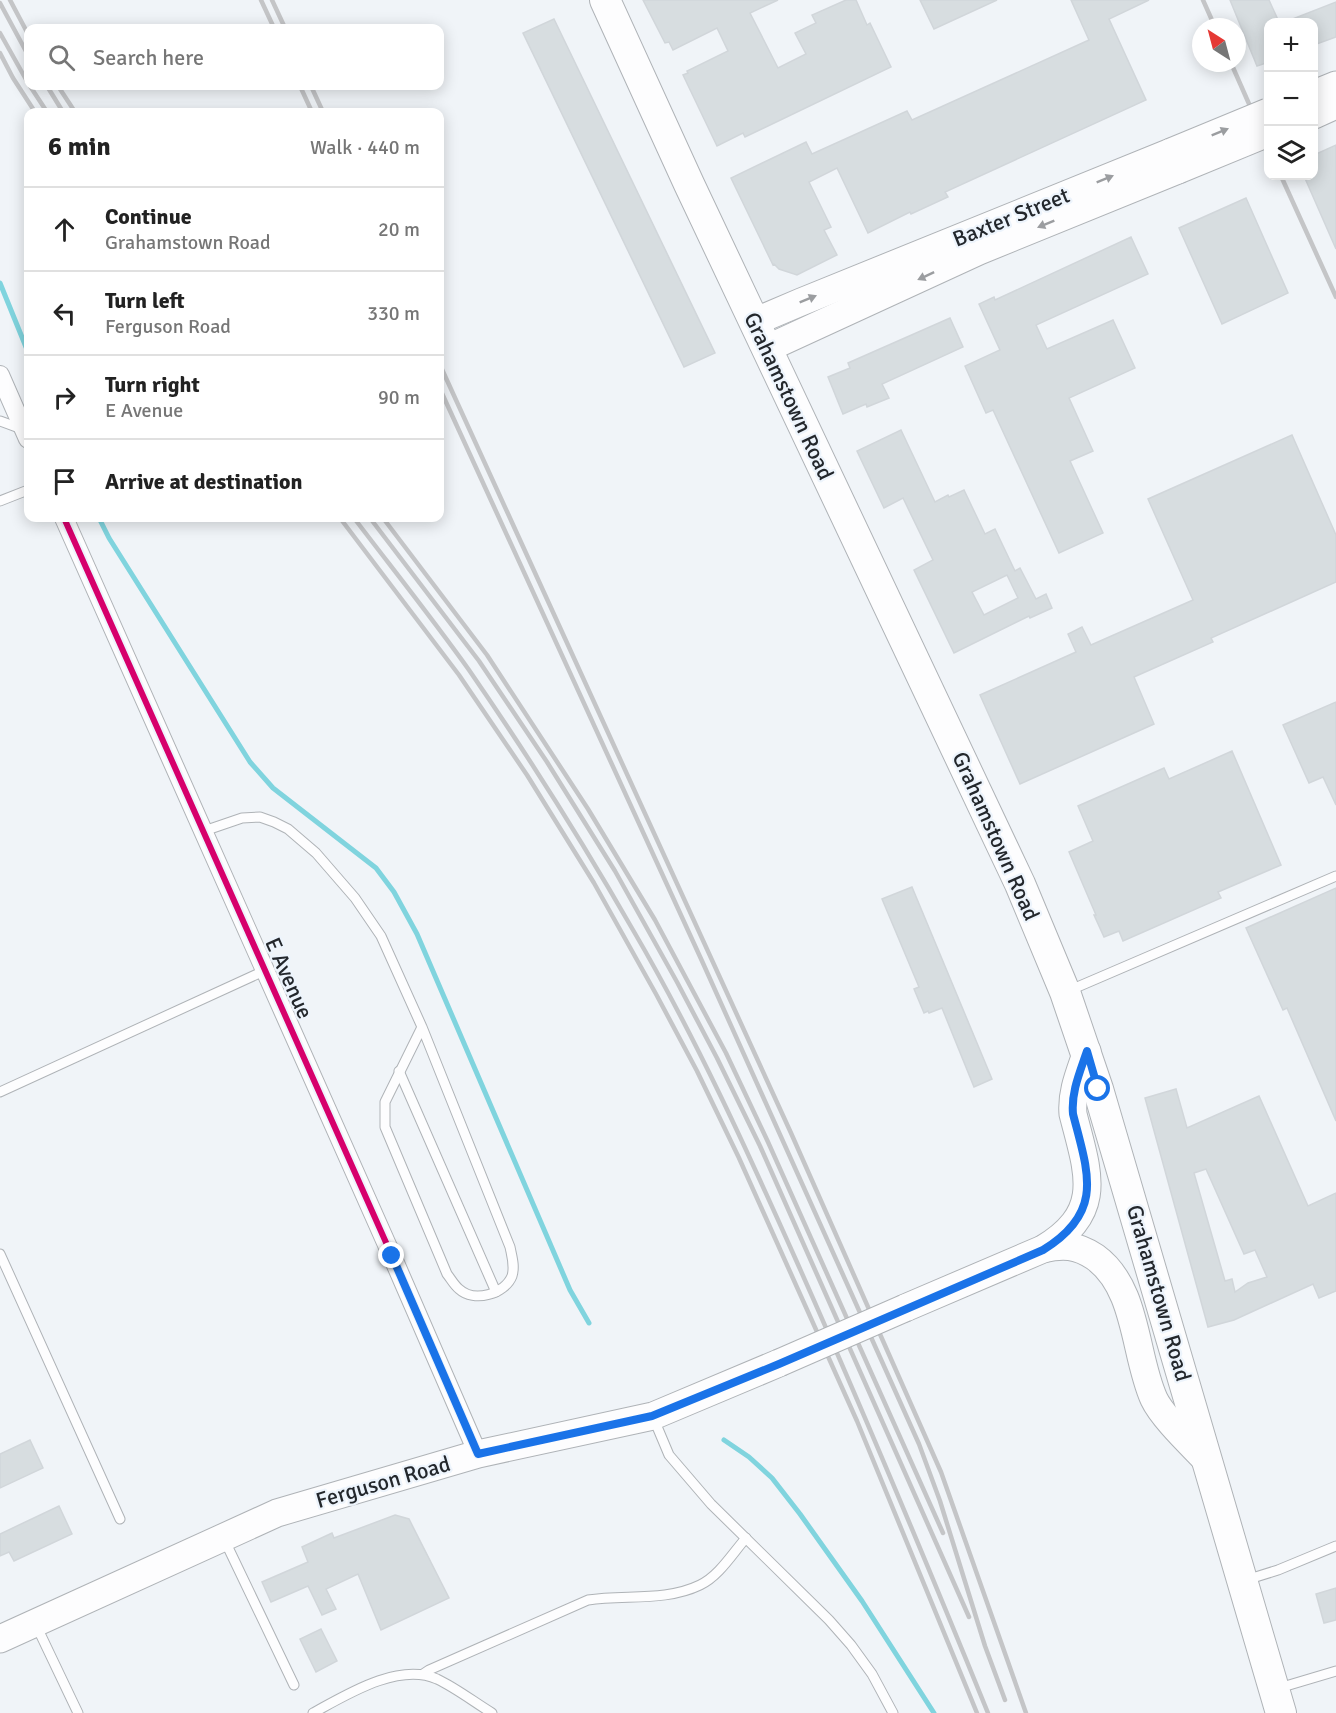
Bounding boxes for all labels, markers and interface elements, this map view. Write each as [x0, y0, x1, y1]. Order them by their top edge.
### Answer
north arrow [1192, 18, 1246, 72]
map controls [1264, 18, 1318, 180]
button: + [1264, 18, 1318, 72]
search box [24, 24, 444, 90]
icon: search [45, 41, 78, 74]
text: Search here [93, 44, 204, 71]
button: − [1264, 72, 1318, 126]
button: layers [1264, 126, 1318, 180]
one-way arrow [1211, 127, 1229, 137]
text: 6 min [48, 131, 111, 163]
text: Walk · 440 m [310, 135, 420, 160]
one-way arrow [1096, 174, 1114, 183]
street label: Baxter Street [949, 181, 1074, 253]
text: Continue [105, 203, 192, 230]
icon: ahead [48, 213, 81, 246]
text: 20 m [378, 217, 420, 242]
one-way arrow [1037, 220, 1055, 229]
text: Grahamstown Road [105, 230, 271, 255]
one-way arrow [917, 271, 934, 280]
text: Turn left [105, 287, 185, 314]
one-way arrow [799, 294, 817, 304]
icon: left [48, 297, 81, 330]
text: 330 m [367, 301, 420, 326]
street label: Grahamstown Road [738, 308, 840, 484]
text: Ferguson Road [105, 314, 231, 339]
text: Turn right [105, 371, 200, 398]
icon: right [48, 381, 81, 414]
text: 90 m [378, 385, 420, 410]
text: E Avenue [105, 398, 183, 423]
icon: arrive [48, 465, 81, 498]
text: Arrive at destination [105, 468, 302, 495]
street label: Grahamstown Road [947, 747, 1045, 925]
street label: E Avenue [259, 933, 319, 1023]
route start [1084, 1075, 1110, 1101]
street label: Grahamstown Road [1121, 1202, 1197, 1384]
route end [378, 1242, 404, 1268]
street label: Ferguson Road [313, 1450, 453, 1514]

